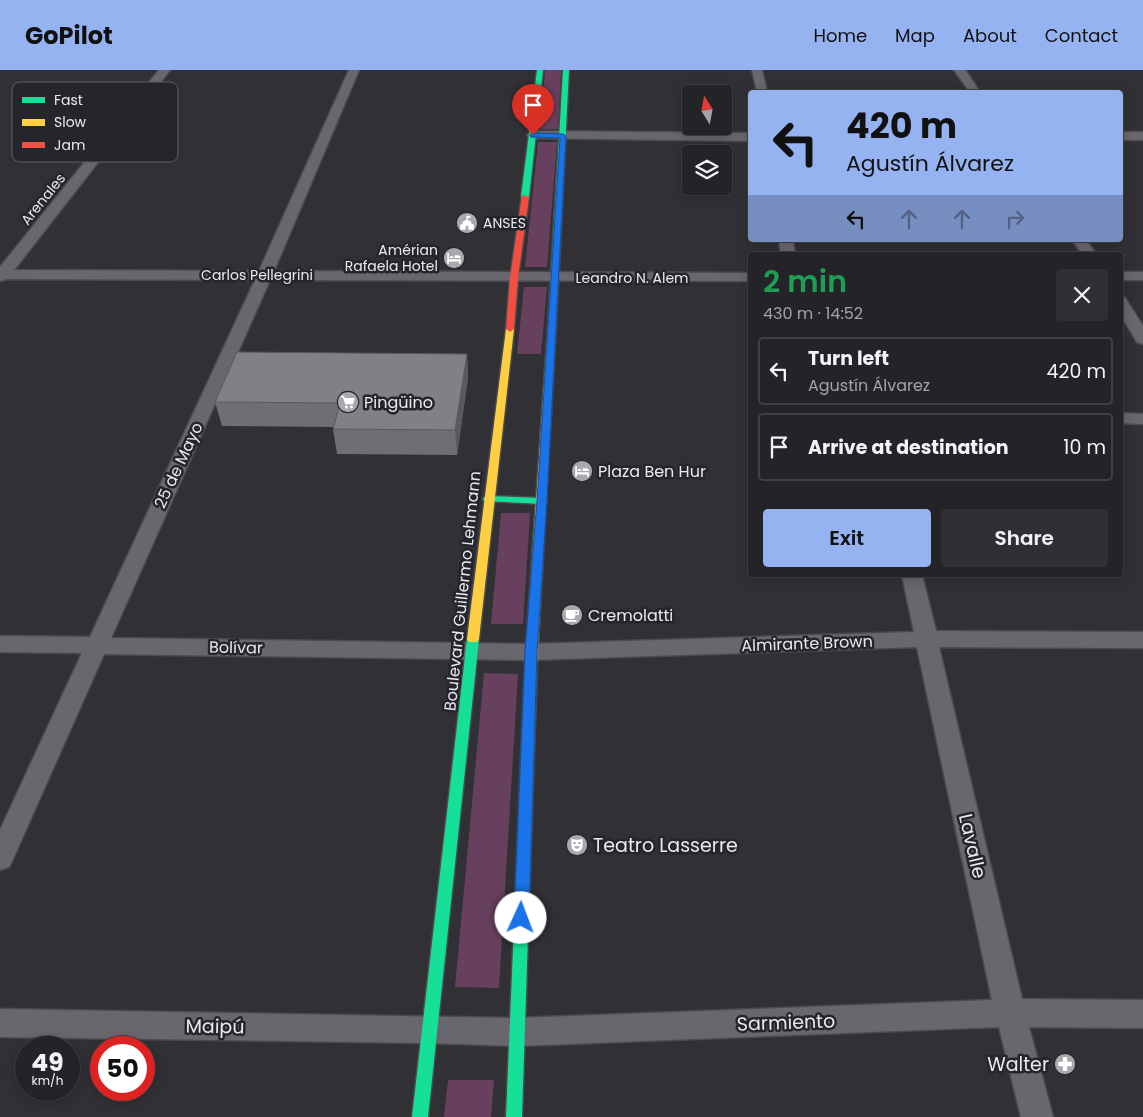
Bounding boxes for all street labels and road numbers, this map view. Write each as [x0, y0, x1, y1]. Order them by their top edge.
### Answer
street label: Arenales [16, 169, 70, 229]
street label: Carlos Pellegrini [201, 265, 313, 285]
street label: Leandro N. Alem [575, 268, 689, 288]
street label: 25 de Mayo [149, 418, 208, 512]
street label: Boulevard Guillermo Lehmann [438, 470, 487, 712]
street label: Almirante Brown [741, 630, 873, 657]
street label: Bolívar [209, 636, 263, 659]
street label: Lavalle [952, 811, 993, 881]
street label: Sarmiento [736, 1007, 836, 1038]
street label: Maipú [185, 1012, 245, 1041]

